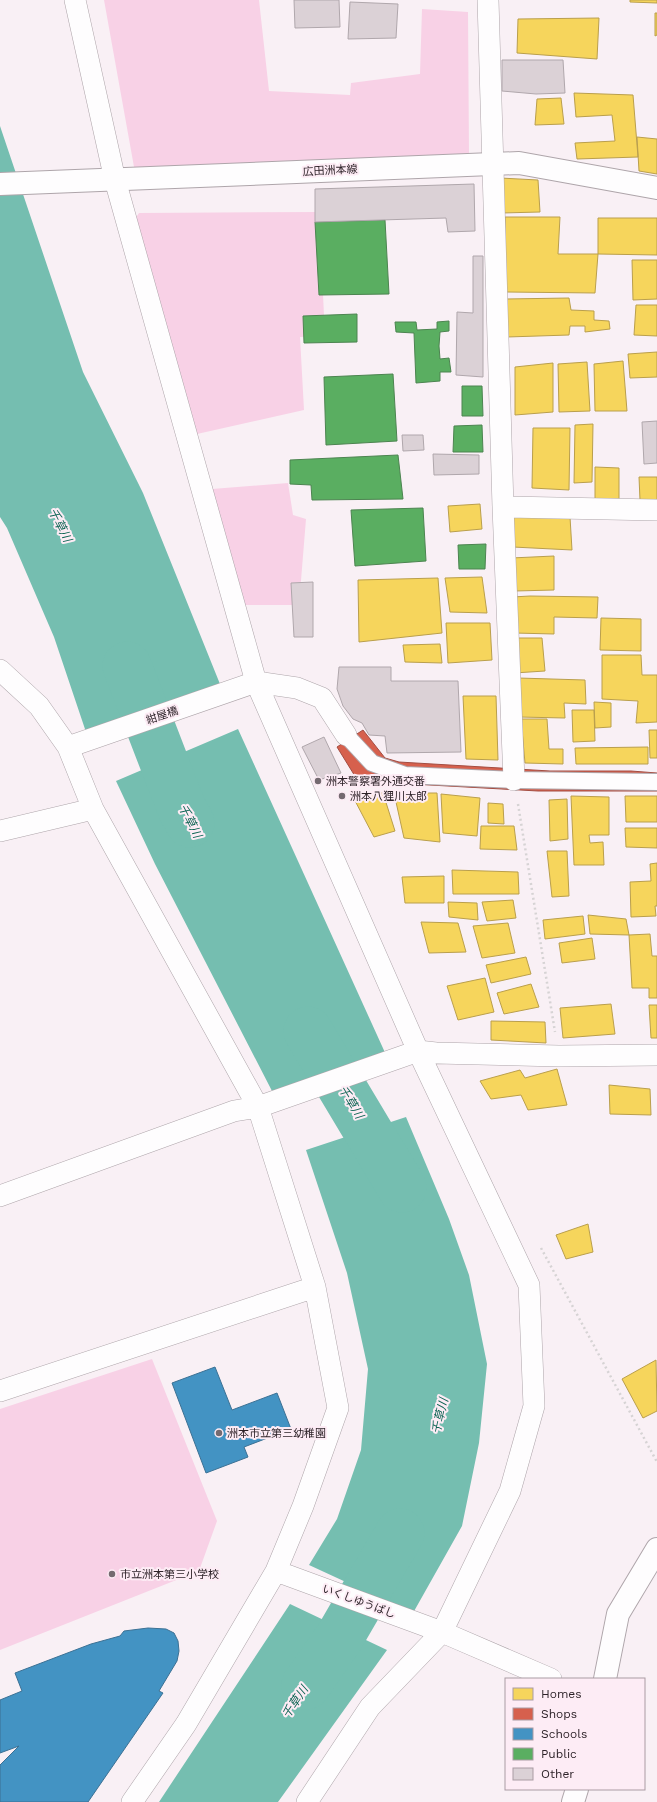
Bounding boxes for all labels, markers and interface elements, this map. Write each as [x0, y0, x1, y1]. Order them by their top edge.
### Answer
street label: 広田洲本線 [302, 163, 358, 178]
water label: 千草川 [46, 506, 75, 546]
street label: 紺屋橋 [144, 704, 180, 727]
place label: 洲本警察署外通交番 [326, 775, 425, 788]
marker: 洲本警察署外通交番 [313, 776, 323, 786]
place label: 洲本八狸川太郎 [350, 790, 427, 803]
marker: 洲本八狸川太郎 [337, 791, 347, 801]
water label: 千草川 [176, 802, 205, 842]
water label: 千草川 [336, 1083, 367, 1123]
water label: 千草川 [429, 1395, 451, 1435]
place label: 洲本市立第三幼稚園 [227, 1427, 326, 1440]
marker: 洲本市立第三幼稚園 [214, 1428, 224, 1438]
place label: 市立洲本第三小学校 [120, 1568, 219, 1581]
marker: 市立洲本第三小学校 [107, 1569, 117, 1579]
street label: いくしゆうばし [320, 1582, 397, 1621]
legend [505, 1678, 645, 1790]
water label: 千草川 [279, 1682, 312, 1721]
text: Homes [541, 1687, 582, 1701]
text: Shops [541, 1707, 577, 1721]
text: Schools [541, 1727, 587, 1741]
text: Public [541, 1747, 577, 1761]
text: Other [541, 1767, 574, 1781]

